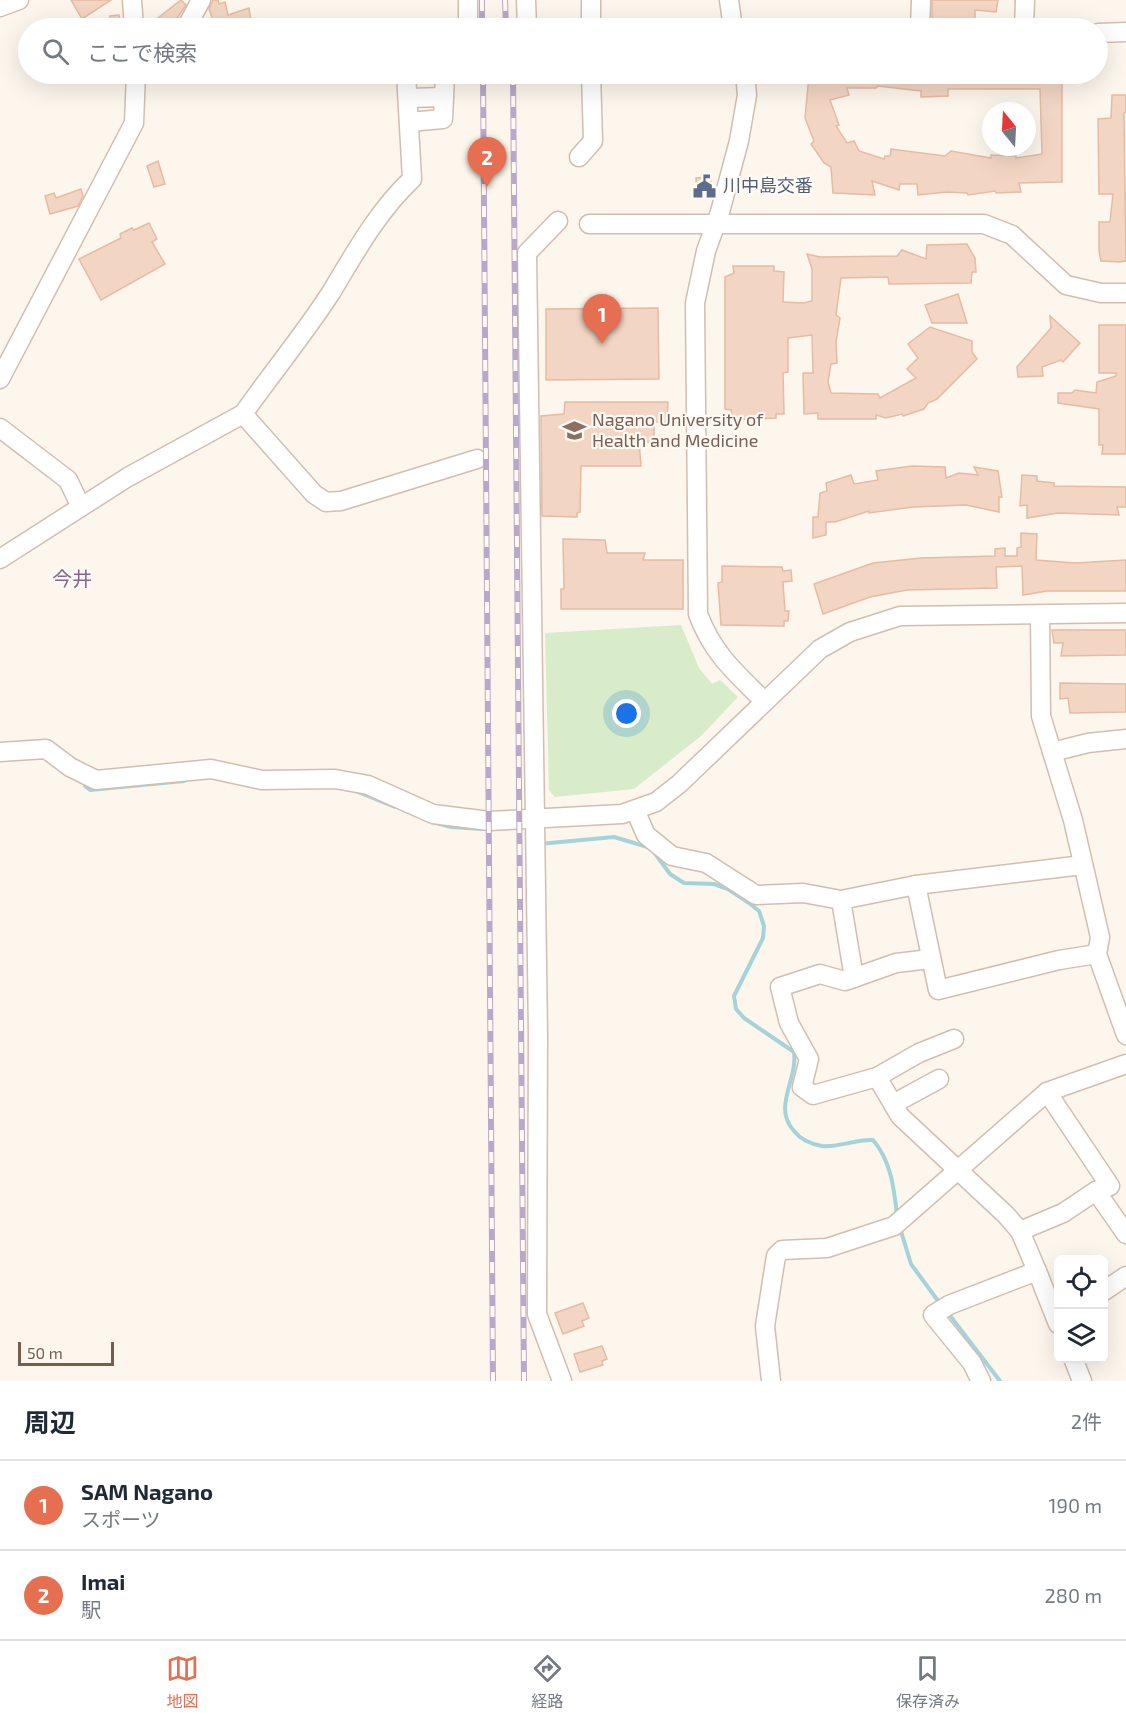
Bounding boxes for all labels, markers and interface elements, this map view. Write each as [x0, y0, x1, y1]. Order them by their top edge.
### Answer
search box [18, 18, 1108, 84]
icon: search [39, 35, 72, 68]
text: ここで検索 [87, 39, 197, 65]
north arrow [982, 102, 1036, 156]
pin: 2 [468, 138, 506, 187]
public building icon: 川中島交番 [692, 173, 718, 199]
place label: 川中島交番 [723, 174, 813, 196]
pin: 1 [582, 294, 622, 344]
place label: Nagano University of Health and Medicine [592, 408, 764, 451]
school or university icon: Nagano University of Health and Medicine [561, 417, 587, 443]
district label: 今井 [52, 566, 92, 590]
your location [612, 699, 641, 728]
map controls [1054, 1255, 1108, 1363]
button: locate [1054, 1255, 1108, 1309]
button: layers [1054, 1309, 1108, 1363]
scale bar [18, 1339, 114, 1366]
text: 50 m [27, 1343, 63, 1362]
text: 周辺 [24, 1406, 76, 1437]
text: 2件 [1071, 1409, 1102, 1433]
text: SAM Nagano [81, 1478, 213, 1504]
text: 1 [39, 1493, 48, 1517]
text: 190 m [1049, 1493, 1102, 1517]
text: スポーツ [81, 1507, 161, 1531]
text: Imai [81, 1568, 125, 1594]
text: 2 [38, 1583, 49, 1607]
text: 280 m [1045, 1583, 1102, 1607]
text: 駅 [81, 1597, 101, 1621]
tab: 地図 [166, 1652, 199, 1712]
tab: 経路 [531, 1652, 564, 1712]
tab: 保存済み [896, 1652, 960, 1712]

